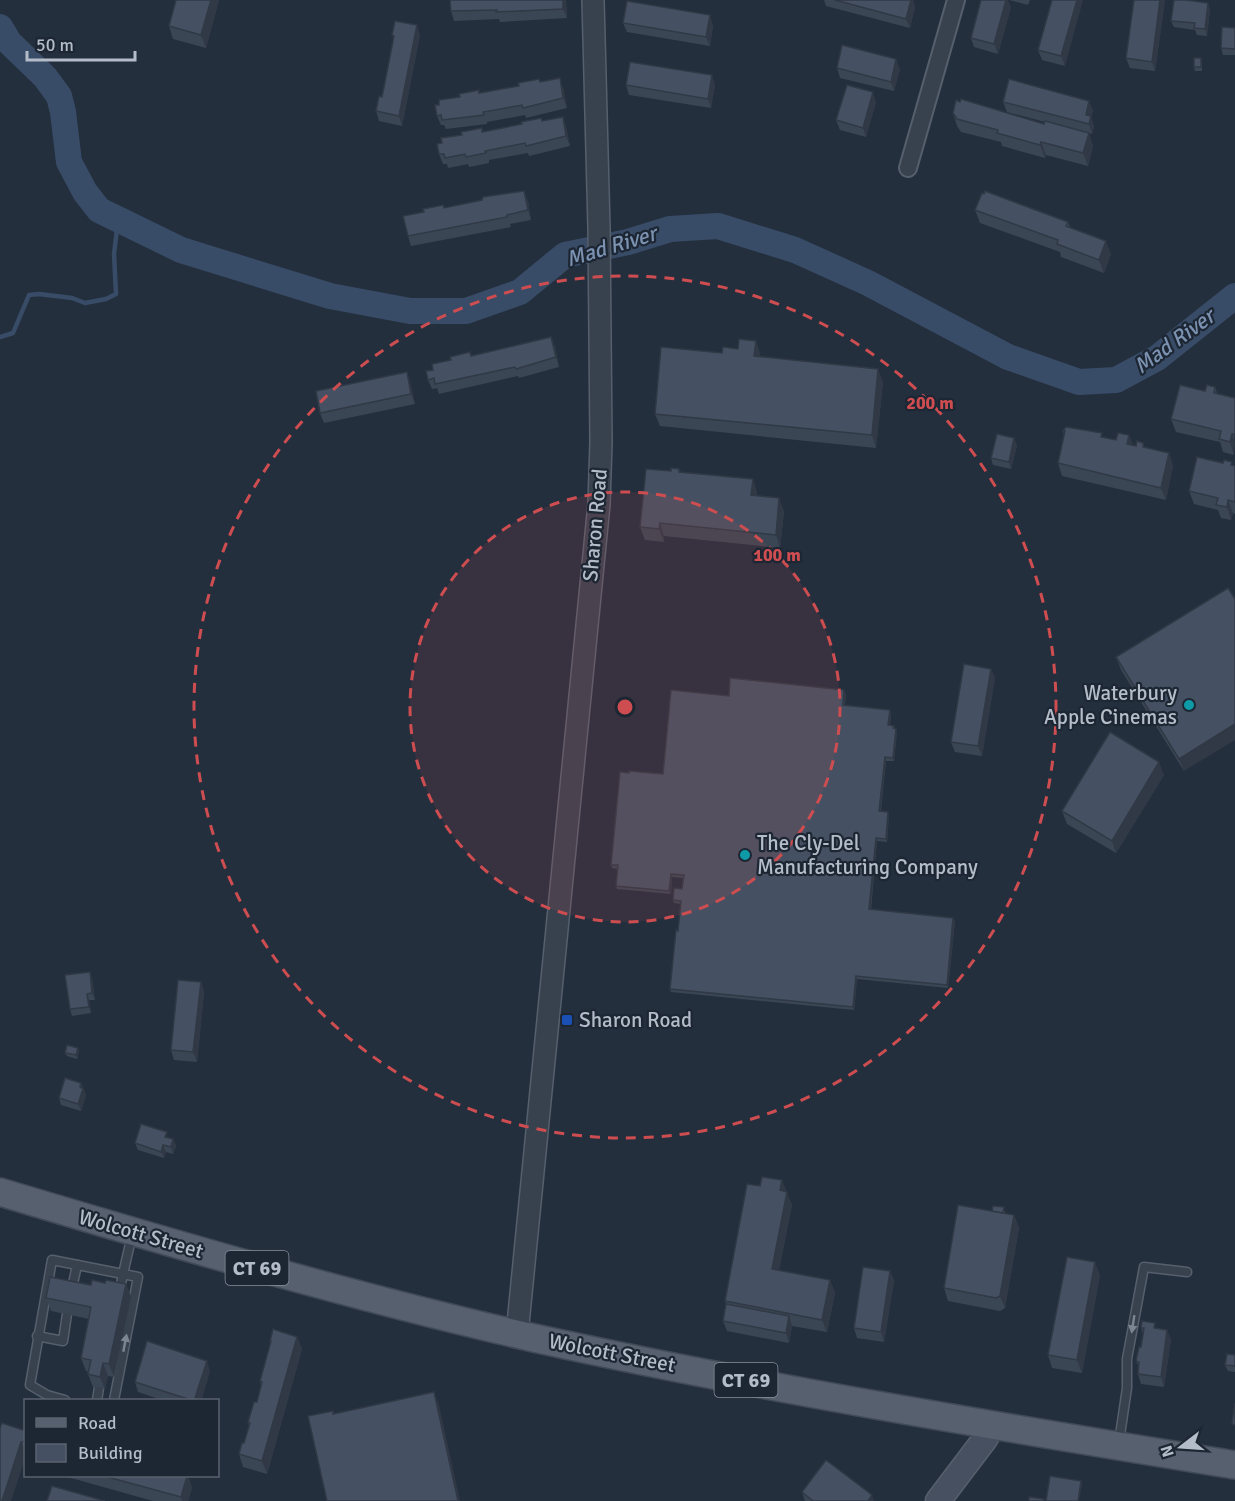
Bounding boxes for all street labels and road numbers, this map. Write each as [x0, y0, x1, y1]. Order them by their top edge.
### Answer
street label: Sharon Road [577, 468, 613, 582]
street label: Wolcott Street [76, 1204, 206, 1264]
road number: CT 69 [226, 1251, 288, 1285]
street label: Wolcott Street [546, 1328, 678, 1378]
road number: CT 69 [714, 1363, 777, 1397]

